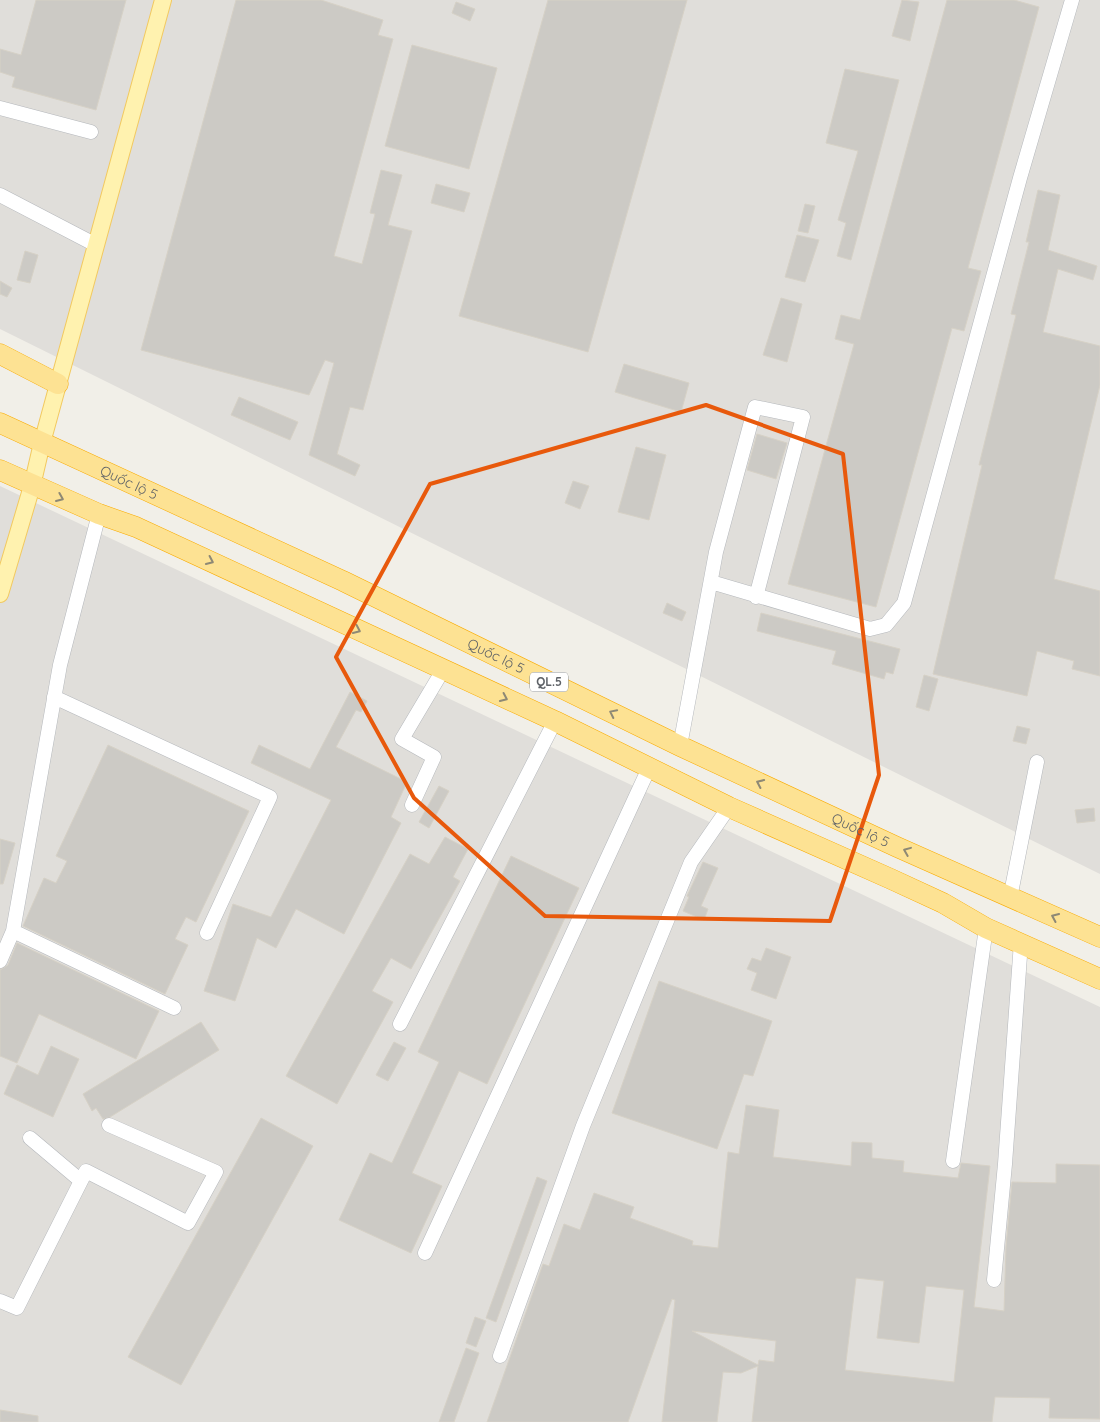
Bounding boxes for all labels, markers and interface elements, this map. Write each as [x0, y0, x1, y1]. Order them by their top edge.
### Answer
street label: Quốc lộ 5 [97, 461, 161, 503]
one-way arrow [55, 492, 64, 502]
one-way arrow [205, 555, 214, 565]
one-way arrow [352, 623, 361, 634]
street label: Quốc lộ 5 [464, 634, 528, 678]
road number: QL.5 [530, 672, 568, 692]
one-way arrow [499, 692, 508, 702]
one-way arrow [609, 709, 618, 719]
one-way arrow [756, 779, 765, 789]
street label: Quốc lộ 5 [829, 809, 892, 851]
one-way arrow [903, 846, 912, 857]
one-way arrow [1051, 913, 1060, 924]

